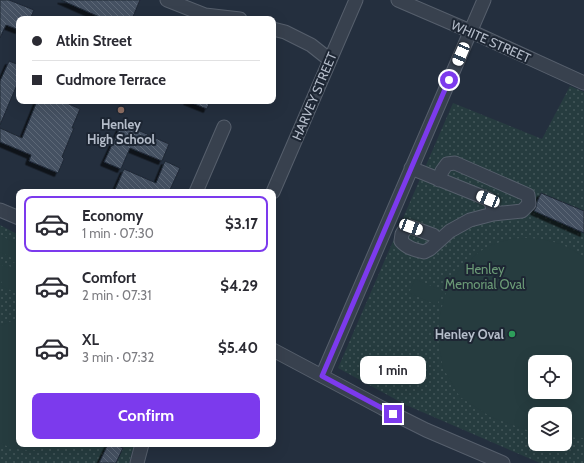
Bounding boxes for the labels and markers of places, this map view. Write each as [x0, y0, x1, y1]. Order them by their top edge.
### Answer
marker: Henley High School [116, 105, 126, 115]
place label: Henley High School [87, 116, 156, 147]
place label: Henley Oval [435, 326, 505, 342]
marker: Henley Oval [507, 329, 517, 339]

